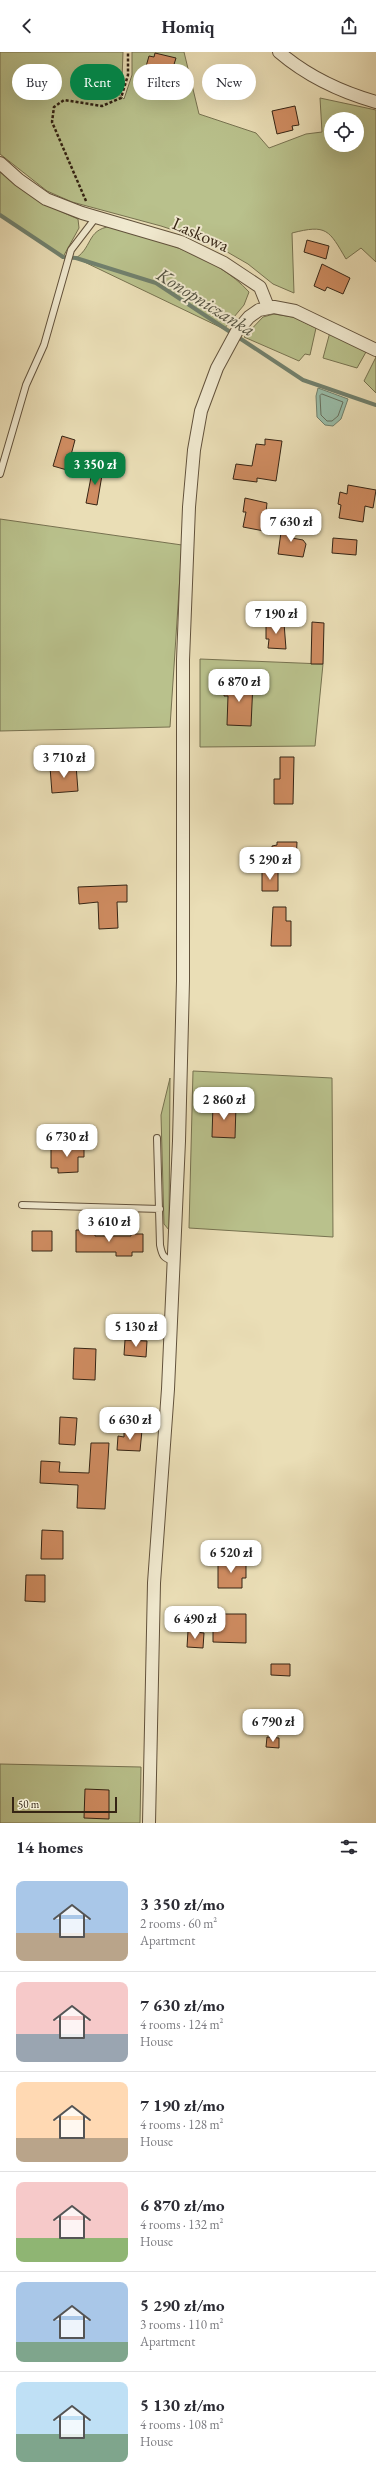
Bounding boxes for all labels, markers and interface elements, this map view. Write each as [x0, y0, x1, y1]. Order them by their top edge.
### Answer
icon: back [16, 15, 38, 37]
text: Homiq [162, 15, 214, 38]
icon: share [338, 15, 360, 37]
chip: Buy [12, 64, 62, 100]
chip: Rent [70, 64, 125, 100]
chip: Filters [133, 64, 194, 100]
chip: New [202, 64, 256, 100]
map controls [324, 112, 364, 152]
button: locate [324, 112, 364, 152]
street label: Laskowa [169, 211, 234, 257]
water label: Konopniczanka [151, 261, 260, 342]
pin: 3 350 zł [54, 452, 136, 486]
text: 3 350 zł [73, 456, 117, 473]
pin: 7 630 zł [250, 509, 332, 543]
text: 7 630 zł [269, 513, 313, 530]
pin: 7 190 zł [235, 601, 317, 635]
text: 7 190 zł [254, 605, 298, 622]
pin: 6 870 zł [198, 669, 280, 703]
text: 6 870 zł [217, 673, 261, 690]
pin: 3 710 zł [23, 745, 105, 779]
text: 3 710 zł [42, 749, 86, 766]
pin: 5 290 zł [229, 847, 311, 881]
text: 5 290 zł [248, 851, 292, 868]
pin: 2 860 zł [183, 1087, 265, 1121]
text: 2 860 zł [202, 1091, 246, 1108]
pin: 6 730 zł [26, 1124, 108, 1158]
text: 6 730 zł [45, 1128, 89, 1145]
pin: 3 610 zł [68, 1209, 150, 1243]
text: 3 610 zł [87, 1213, 131, 1230]
pin: 5 130 zł [95, 1314, 177, 1348]
text: 5 130 zł [114, 1318, 158, 1335]
pin: 6 630 zł [89, 1407, 171, 1441]
text: 6 630 zł [108, 1411, 152, 1428]
pin: 6 520 zł [190, 1540, 272, 1574]
text: 6 520 zł [209, 1544, 253, 1561]
pin: 6 490 zł [154, 1606, 236, 1640]
text: 6 490 zł [173, 1610, 217, 1627]
pin: 6 790 zł [232, 1709, 314, 1743]
text: 6 790 zł [251, 1713, 295, 1730]
scale bar [12, 1795, 117, 1814]
text: 50 m [18, 1797, 39, 1811]
text: 14 homes [16, 1836, 83, 1858]
icon: filters [338, 1836, 360, 1858]
text: 3 350 zł/mo [140, 1893, 225, 1915]
icon: home [48, 1897, 96, 1945]
text: 2 rooms · 60 m² [140, 1915, 217, 1932]
text: Apartment [140, 1932, 195, 1949]
text: 7 630 zł/mo [140, 1994, 225, 2016]
icon: home [48, 1998, 96, 2046]
text: 4 rooms · 124 m² [140, 2016, 224, 2033]
text: House [140, 2033, 173, 2050]
text: 7 190 zł/mo [140, 2094, 225, 2116]
icon: home [48, 2098, 96, 2146]
text: 4 rooms · 128 m² [140, 2116, 224, 2133]
text: House [140, 2133, 173, 2150]
text: 6 870 zł/mo [140, 2194, 225, 2216]
icon: home [48, 2198, 96, 2246]
text: 4 rooms · 132 m² [140, 2216, 224, 2233]
text: House [140, 2233, 173, 2250]
text: 5 290 zł/mo [140, 2294, 225, 2316]
icon: home [48, 2298, 96, 2346]
text: 3 rooms · 110 m² [140, 2316, 224, 2333]
text: Apartment [140, 2333, 195, 2350]
text: 5 130 zł/mo [140, 2394, 225, 2416]
icon: home [48, 2398, 96, 2446]
text: 4 rooms · 108 m² [140, 2416, 224, 2433]
text: House [140, 2433, 173, 2450]

